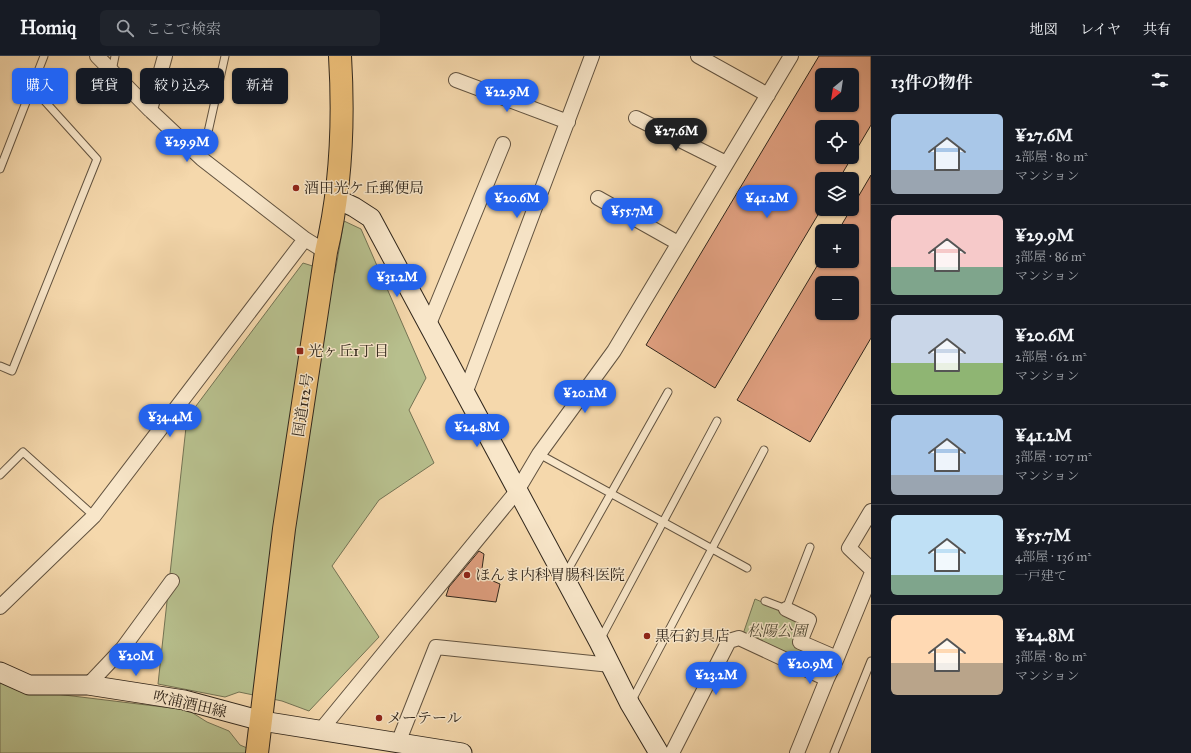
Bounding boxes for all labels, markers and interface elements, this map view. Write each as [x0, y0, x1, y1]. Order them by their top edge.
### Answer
search box [100, 10, 380, 46]
text: Homiq [20, 16, 76, 39]
icon: search [114, 17, 136, 39]
text: ここで検索 [146, 20, 221, 38]
text: 地図 [1030, 21, 1058, 38]
text: レイヤ [1080, 21, 1121, 38]
text: 共有 [1143, 21, 1171, 38]
chip: 購入 [12, 68, 68, 104]
chip: 賃貸 [76, 68, 132, 104]
chip: 絞り込み [140, 68, 224, 104]
chip: 新着 [232, 68, 288, 104]
north arrow [815, 68, 859, 112]
map controls [815, 68, 859, 320]
icon: filters [1149, 69, 1171, 91]
text: 13件の物件 [891, 72, 973, 93]
pin: ¥22.9M [474, 79, 540, 113]
text: ¥22.9M [485, 84, 529, 100]
pin: ¥27.6M [643, 118, 709, 152]
button: locate [815, 120, 859, 164]
text: ¥27.6M [654, 123, 698, 139]
text: ¥27.6M [1015, 125, 1073, 146]
pin: ¥29.9M [154, 129, 220, 163]
icon: home [923, 130, 971, 178]
text: ¥29.9M [164, 134, 210, 150]
text: 2部屋 · 80 m² [1015, 149, 1088, 165]
text: マンション [1015, 168, 1079, 184]
button: layers [815, 172, 859, 216]
place label: 酒田光ケ丘郵便局 [304, 179, 424, 197]
marker: 酒田光ケ丘郵便局 [291, 183, 301, 193]
pin: ¥20.6M [484, 185, 550, 219]
pin: ¥41.2M [734, 185, 800, 219]
text: ¥20.6M [494, 190, 540, 206]
text: ¥41.2M [745, 190, 789, 206]
pin: ¥55.7M [599, 198, 665, 232]
text: ¥55.7M [611, 203, 653, 219]
button: + [815, 224, 859, 268]
text: ¥29.9M [1015, 225, 1074, 246]
icon: home [923, 231, 971, 279]
text: 3部屋 · 86 m² [1015, 249, 1086, 265]
pin: ¥31.2M [364, 264, 430, 298]
text: マンション [1015, 268, 1079, 284]
text: ¥31.2M [376, 269, 418, 285]
button: − [815, 276, 859, 320]
text: ¥20.6M [1015, 325, 1074, 346]
icon: home [923, 331, 971, 379]
place label: 光ヶ丘1丁目 [308, 342, 389, 360]
marker: 光ヶ丘1丁目 [295, 346, 305, 356]
text: 2部屋 · 62 m² [1015, 349, 1086, 365]
text: マンション [1015, 368, 1079, 384]
street label: 国道112号 [289, 372, 317, 438]
pin: ¥20.1M [552, 380, 618, 414]
text: ¥20.1M [563, 385, 607, 401]
pin: ¥34.4M [137, 404, 203, 438]
text: ¥34.4M [148, 409, 192, 425]
pin: ¥24.8M [444, 414, 510, 448]
text: ¥24.8M [454, 419, 500, 435]
text: ¥41.2M [1015, 425, 1072, 446]
icon: home [923, 431, 971, 479]
text: 3部屋 · 107 m² [1015, 449, 1092, 465]
text: マンション [1015, 468, 1079, 484]
text: ¥55.7M [1015, 525, 1071, 546]
icon: home [923, 531, 971, 579]
text: 4部屋 · 136 m² [1015, 549, 1091, 565]
place label: ほんま内科胃腸科医院 [475, 566, 625, 584]
text: 一戸建て [1015, 568, 1067, 584]
marker: ほんま内科胃腸科医院 [462, 570, 472, 580]
park label: 松陽公園 [747, 622, 810, 640]
text: ¥24.8M [1015, 625, 1075, 646]
place label: 黒石釣具店 [655, 627, 730, 645]
marker: 黒石釣具店 [642, 631, 652, 641]
icon: home [923, 631, 971, 679]
pin: ¥20M [112, 643, 160, 677]
text: ¥20M [118, 648, 154, 664]
text: 3部屋 · 80 m² [1015, 649, 1087, 665]
pin: ¥20.9M [777, 651, 843, 685]
text: ¥20.9M [787, 656, 833, 672]
pin: ¥23.2M [683, 662, 749, 696]
text: ¥23.2M [695, 667, 737, 683]
text: マンション [1015, 668, 1079, 684]
street label: 吹浦酒田線 [151, 687, 229, 721]
place label: メーテール [387, 709, 462, 727]
marker: メーテール [374, 713, 384, 723]

